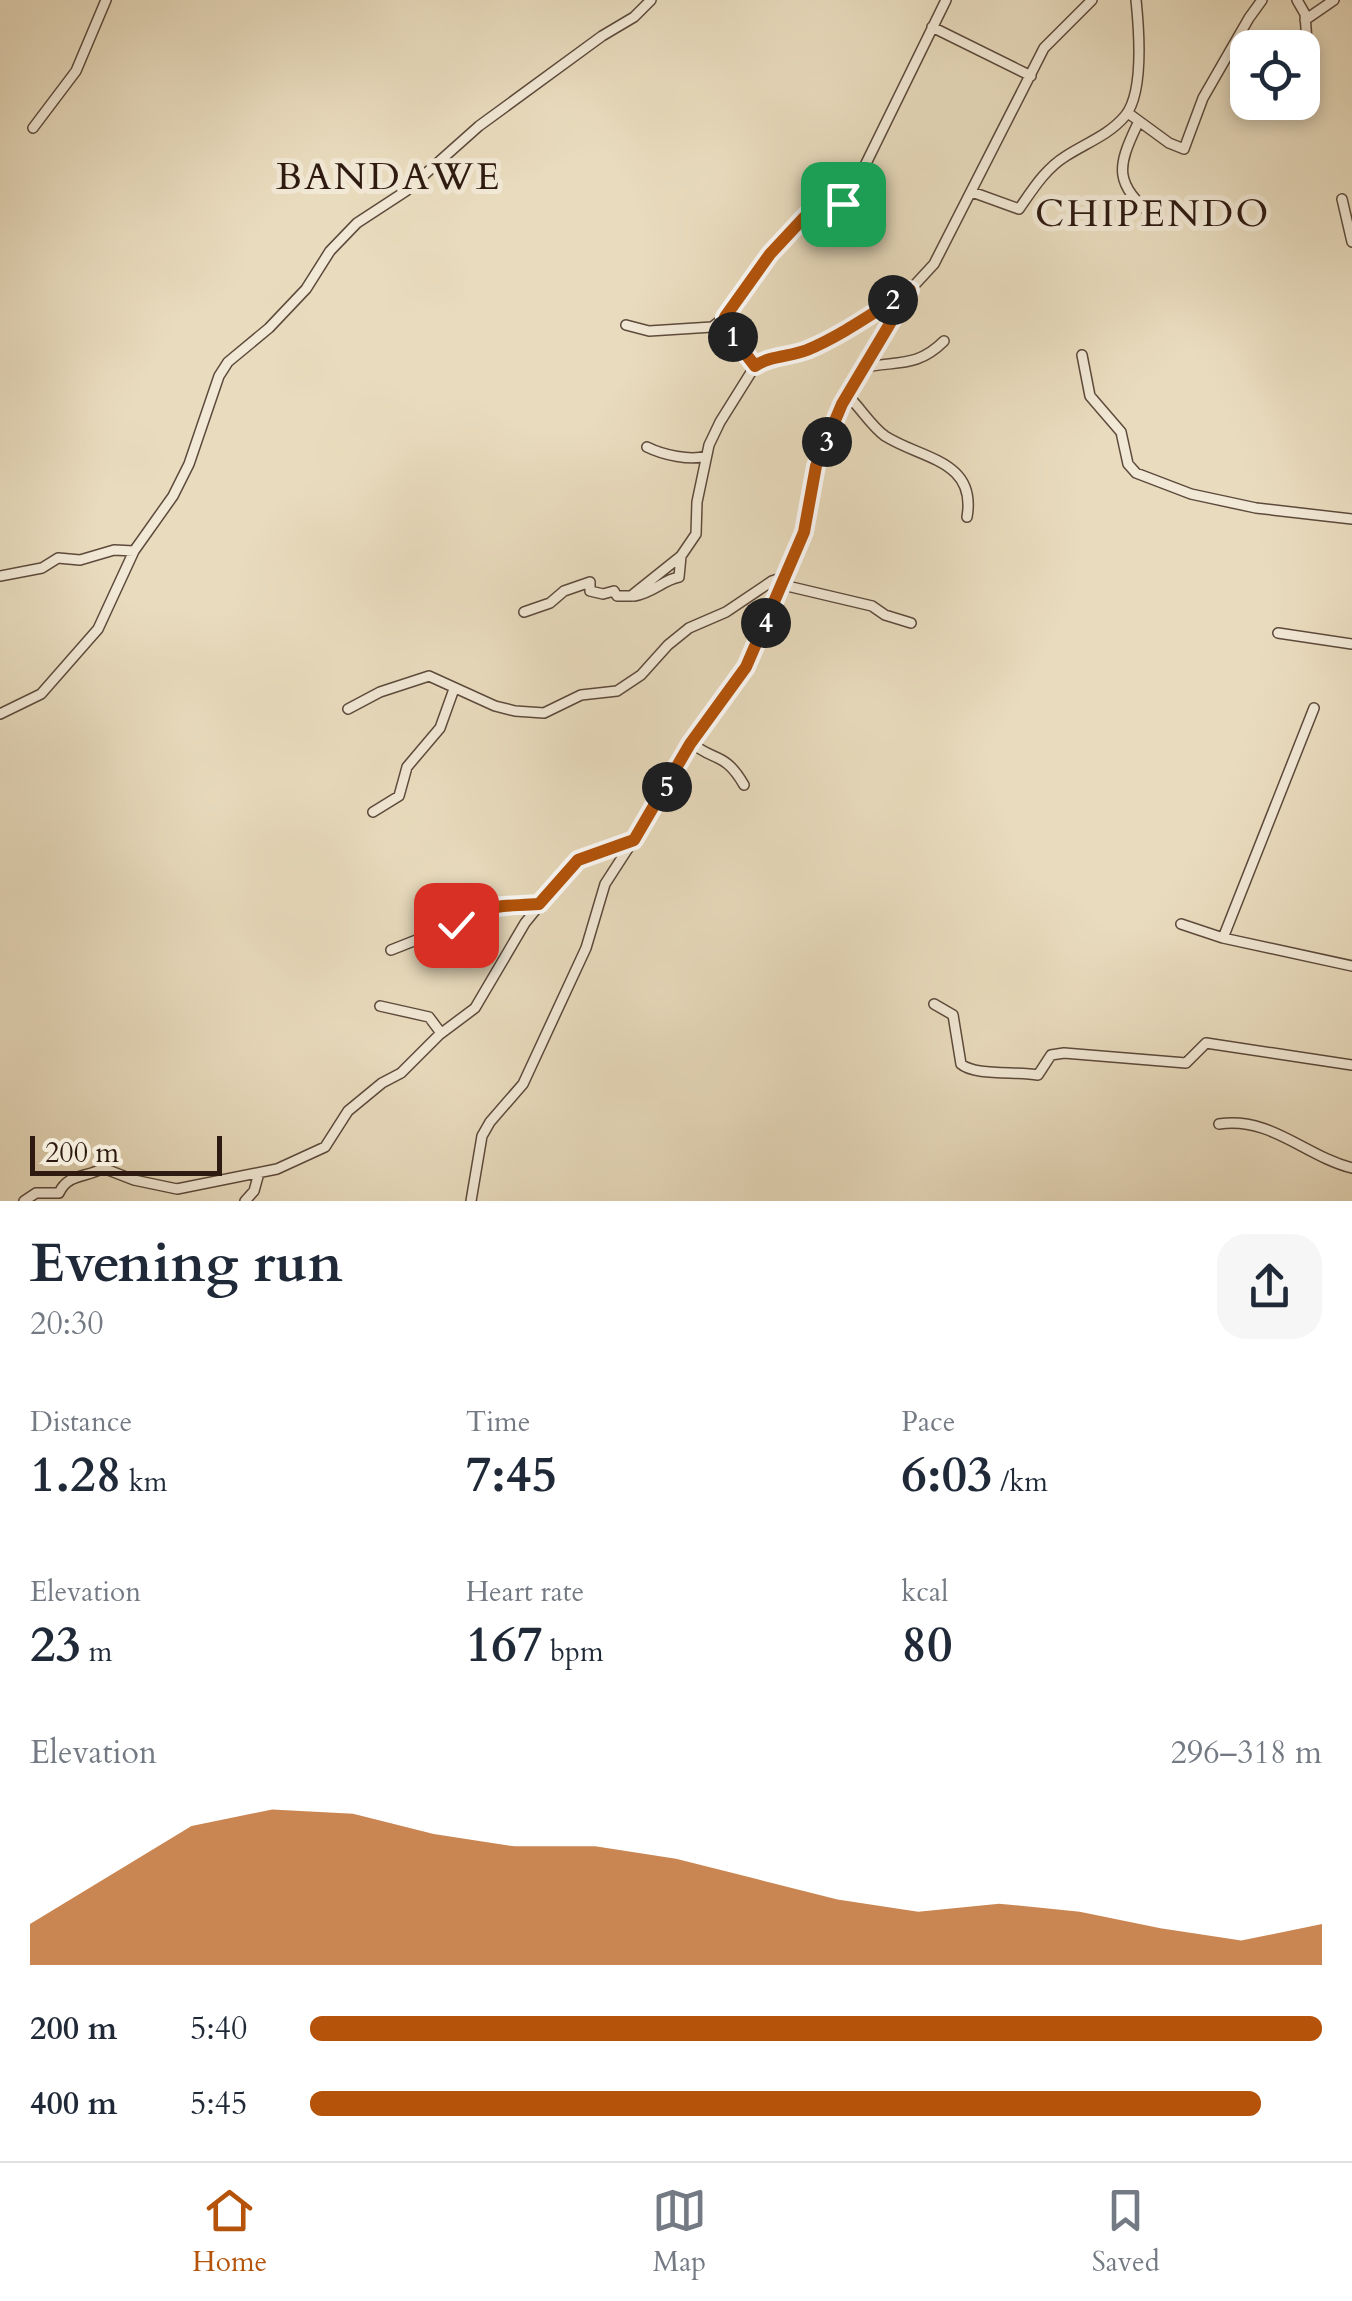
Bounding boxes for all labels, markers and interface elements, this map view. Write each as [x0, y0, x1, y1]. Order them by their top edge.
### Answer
map controls [1230, 30, 1320, 120]
button: locate [1230, 30, 1320, 120]
district label: BANDAWE [276, 151, 502, 203]
pin [801, 162, 886, 247]
icon: arrive [816, 177, 871, 232]
district label: CHIPENDO [1035, 188, 1271, 240]
pin: 2 [868, 275, 918, 325]
text: 2 [886, 281, 900, 319]
pin: 1 [708, 312, 758, 362]
text: 1 [726, 318, 740, 356]
pin: 3 [802, 417, 852, 467]
text: 3 [820, 423, 834, 461]
pin: 4 [741, 598, 791, 648]
text: 4 [759, 604, 773, 642]
pin: 5 [642, 762, 692, 812]
text: 5 [660, 768, 674, 806]
pin [414, 883, 499, 968]
icon: check [429, 898, 484, 953]
scale bar [30, 1131, 222, 1176]
text: 200 m [45, 1134, 119, 1172]
text: Evening run [30, 1227, 343, 1301]
button: share [1217, 1234, 1322, 1339]
text: 20:30 [30, 1302, 104, 1346]
text: Distance [30, 1403, 132, 1441]
text: Time [466, 1403, 530, 1441]
text: Pace [901, 1403, 955, 1441]
text: 1.28 [30, 1441, 121, 1509]
text: 7:45 [466, 1441, 557, 1509]
text: 6:03 [901, 1441, 993, 1509]
text: km [121, 1463, 168, 1501]
text: /km [993, 1463, 1048, 1501]
text: Elevation [30, 1573, 141, 1611]
text: Heart rate [466, 1573, 584, 1611]
text: kcal [901, 1573, 948, 1611]
text: 23 [30, 1611, 81, 1679]
text: 167 [466, 1611, 543, 1679]
text: 80 [901, 1611, 953, 1679]
text: m [81, 1633, 112, 1671]
text: bpm [543, 1633, 604, 1671]
text: Elevation [30, 1731, 157, 1775]
text: 296–318 m [1170, 1731, 1322, 1775]
text: 200 m [30, 2007, 117, 2051]
text: 5:40 [190, 2007, 247, 2051]
text: 400 m [30, 2082, 117, 2126]
text: 5:45 [190, 2082, 247, 2126]
tab: Home [192, 2183, 267, 2281]
tab: Map [652, 2183, 707, 2281]
tab: Saved [1092, 2183, 1160, 2281]

